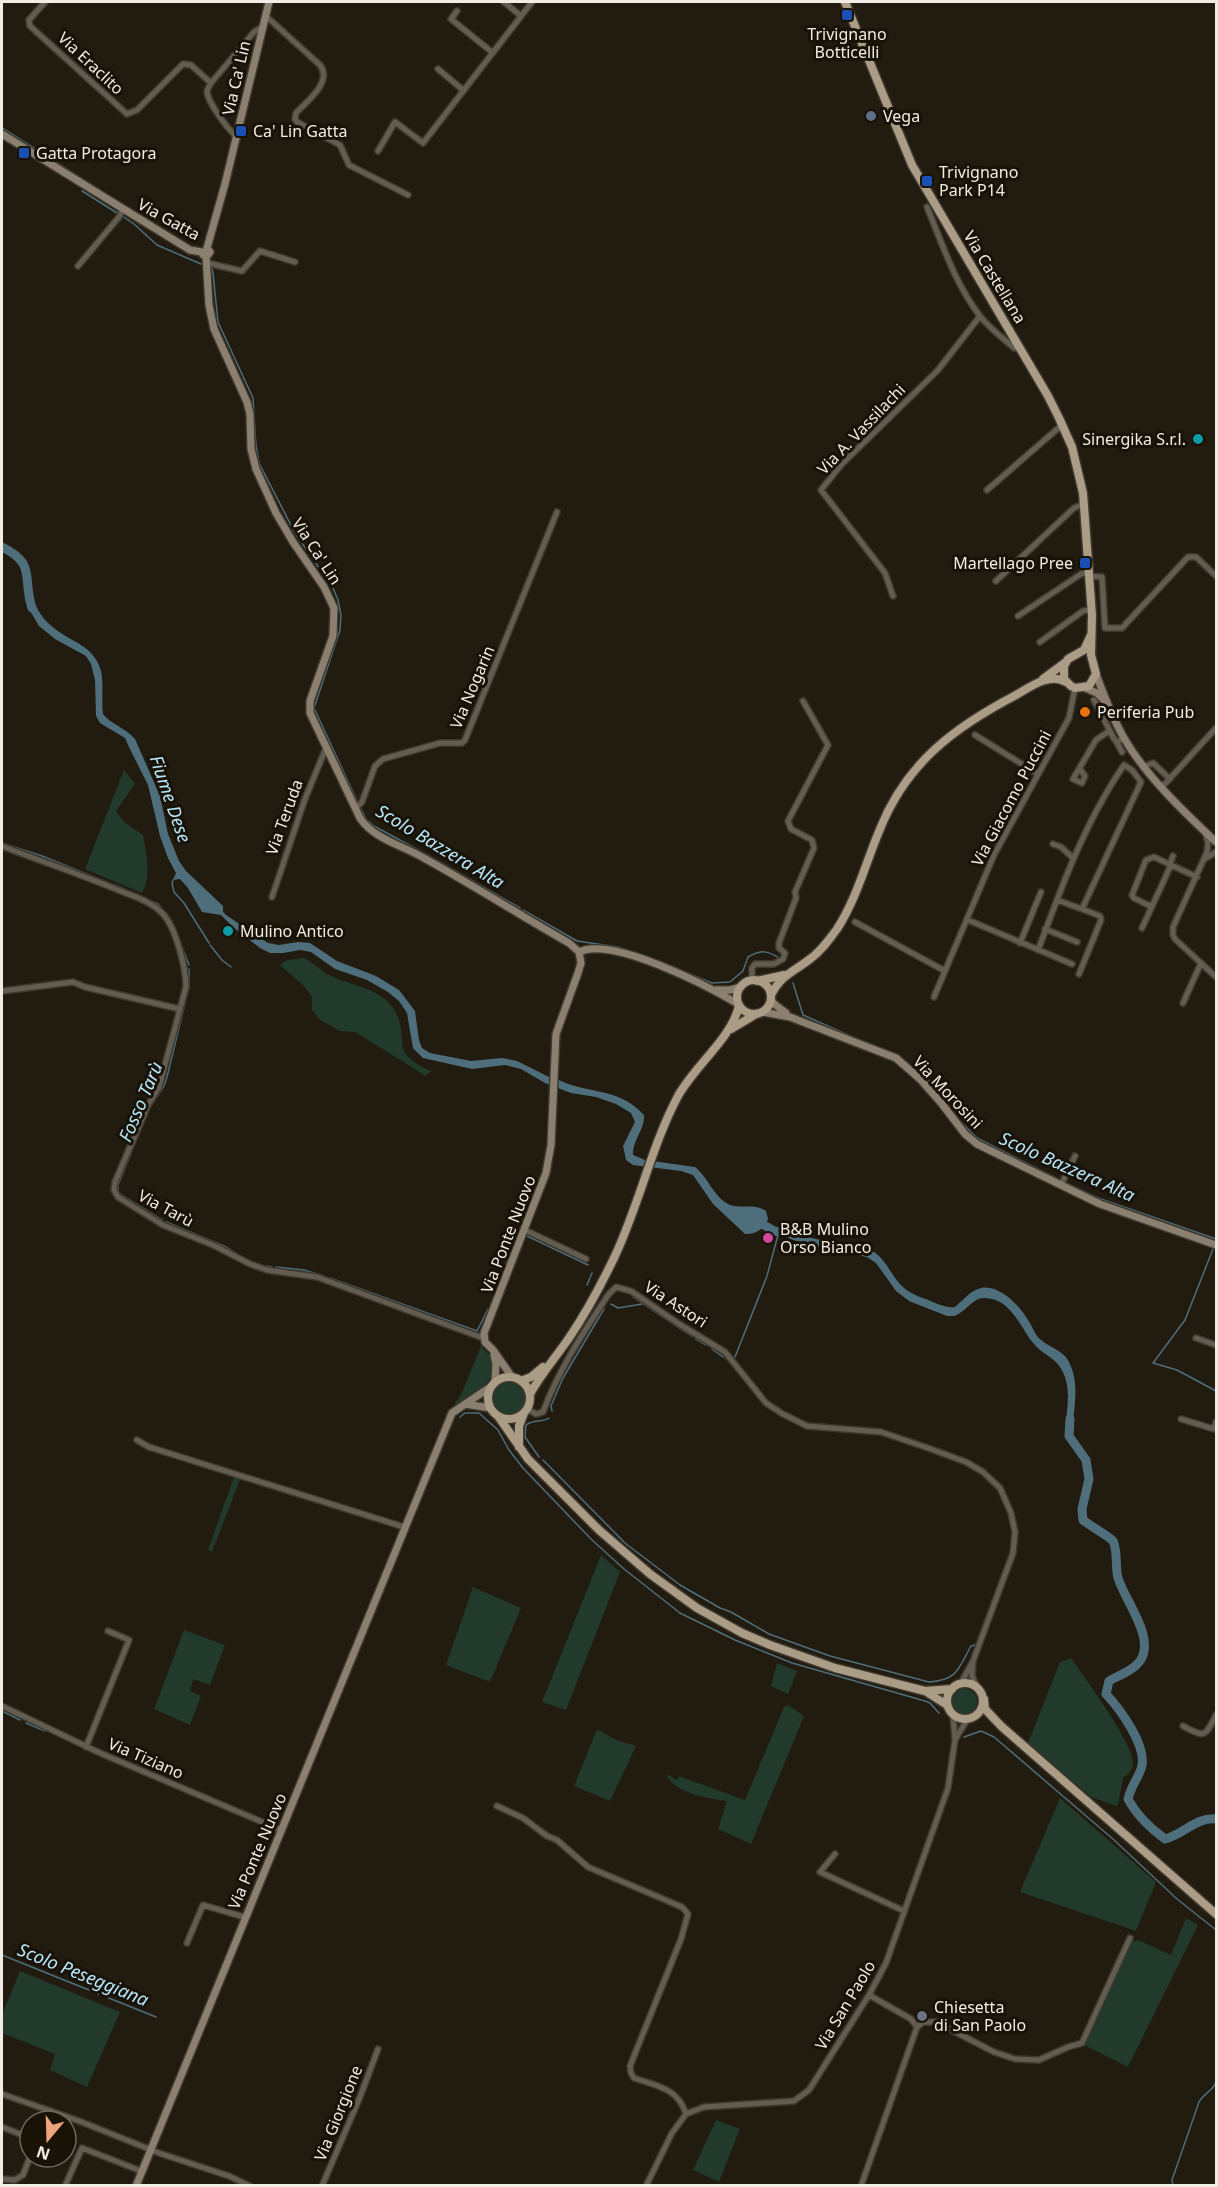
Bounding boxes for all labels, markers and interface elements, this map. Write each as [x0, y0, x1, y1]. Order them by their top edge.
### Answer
marker: Trivignano Botticelli [840, 8, 854, 22]
place label: Trivignano Botticelli [807, 23, 887, 63]
street label: Via Eraclito [53, 27, 129, 99]
street label: Via Ca' Lin [217, 39, 255, 117]
place label: Vega [883, 105, 920, 127]
marker: Vega [864, 109, 878, 123]
place label: Ca' Lin Gatta [253, 120, 347, 142]
marker: Ca' Lin Gatta [234, 124, 248, 138]
place label: Gatta Protagora [36, 142, 157, 164]
marker: Gatta Protagora [17, 146, 31, 160]
place label: Trivignano Park P14 [939, 161, 1018, 201]
marker: Trivignano Park P14 [920, 174, 934, 188]
street label: Via Gatta [134, 193, 204, 245]
street label: Via Castellana [959, 227, 1031, 327]
street label: Via A. Vassilachi [812, 379, 910, 479]
place label: Sinergika S.r.l. [1082, 428, 1186, 450]
marker: Sinergika S.r.l. [1191, 432, 1205, 446]
street label: Via Ca' Lin [287, 513, 347, 589]
place label: Martellago Pree [953, 552, 1073, 574]
marker: Martellago Pree [1078, 556, 1092, 570]
street label: Via Nogarin [445, 642, 499, 732]
place label: Periferia Pub [1097, 701, 1194, 723]
marker: Periferia Pub [1078, 705, 1092, 719]
street label: Via Giacomo Puccini [966, 726, 1056, 870]
water label: Fiume Dese [145, 752, 197, 846]
street label: Via Teruda [260, 776, 308, 858]
water label: Scolo Bazzera Alta [372, 798, 509, 894]
place label: Mulino Antico [240, 920, 344, 942]
marker: Mulino Antico [221, 924, 235, 938]
street label: Via Morosini [908, 1051, 988, 1133]
water label: Fosso Tarù [113, 1058, 168, 1145]
water label: Scolo Bazzera Alta [996, 1126, 1139, 1207]
street label: Via Ponte Nuovo [475, 1172, 541, 1296]
street label: Via Tarù [134, 1184, 198, 1232]
place label: B&B Mulino Orso Bianco [780, 1218, 871, 1258]
marker: B&B Mulino Orso Bianco [761, 1231, 775, 1245]
street label: Via Astori [640, 1275, 712, 1333]
street label: Via Tiziano [105, 1732, 187, 1784]
street label: Via Ponte Nuovo [223, 1789, 291, 1913]
water label: Scolo Peseggiana [14, 1937, 152, 2011]
street label: Via San Paolo [810, 1956, 880, 2054]
place label: Chiesetta di San Paolo [934, 1996, 1026, 2036]
marker: Chiesetta di San Paolo [915, 2009, 929, 2023]
street label: Via Giorgione [309, 2062, 367, 2164]
north arrow [18, 2109, 78, 2169]
text: N [33, 2141, 53, 2166]

